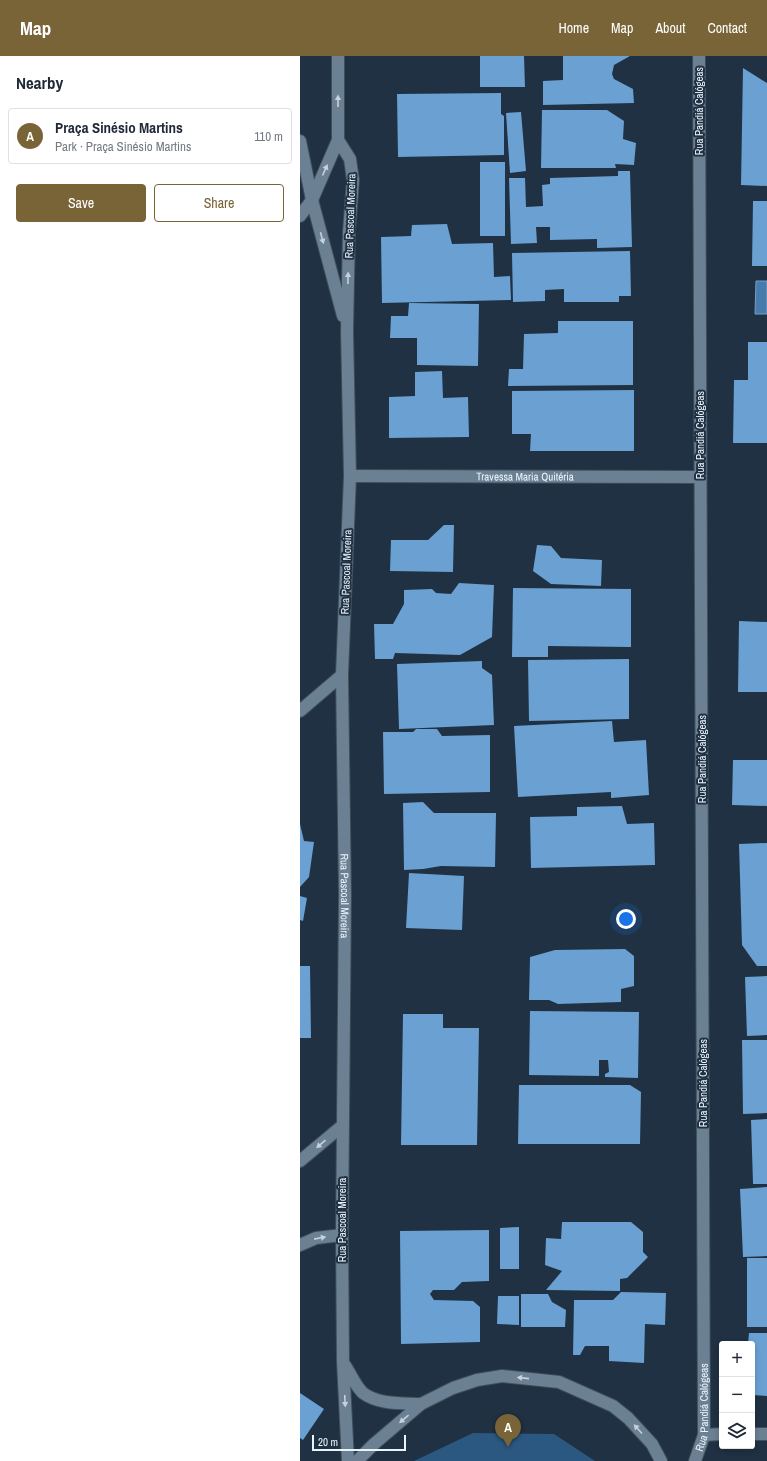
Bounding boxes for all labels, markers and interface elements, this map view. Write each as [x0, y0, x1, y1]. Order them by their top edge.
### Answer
text: Map [20, 15, 51, 41]
text: Home [558, 19, 589, 37]
text: Map [611, 19, 633, 37]
text: About [655, 19, 685, 37]
text: Contact [707, 19, 747, 37]
street label: Rua Pandiá Calógeas [692, 66, 706, 155]
text: Nearby [16, 71, 63, 94]
one-way arrow [335, 94, 341, 107]
text: Praça Sinésio Martins [55, 117, 183, 138]
text: A [26, 128, 34, 145]
text: 110 m [254, 128, 283, 145]
text: Park · Praça Sinésio Martins [55, 138, 191, 155]
one-way arrow [322, 165, 328, 176]
street label: Rua Pascoal Moreira [342, 173, 358, 259]
button: Save [16, 184, 146, 222]
button: Share [154, 184, 284, 222]
one-way arrow [319, 232, 325, 244]
one-way arrow [345, 271, 351, 284]
street label: Rua Pandiá Calógeas [693, 390, 707, 479]
street label: Travessa Maria Quitéria [476, 469, 574, 484]
street label: Rua Pascoal Moreira [338, 529, 354, 615]
street label: Rua Pandiá Calógeas [695, 714, 709, 803]
street label: Rua Pascoal Moreira [337, 853, 352, 938]
your location [616, 909, 636, 929]
street label: Rua Pandiá Calógeas [696, 1038, 710, 1127]
one-way arrow [315, 1139, 326, 1148]
street label: Rua Pascoal Moreira [335, 1178, 349, 1262]
one-way arrow [314, 1235, 327, 1241]
map controls [719, 1341, 755, 1449]
button: + [719, 1341, 755, 1377]
street label: Rua Pandiá Calógeas [692, 1363, 711, 1453]
one-way arrow [517, 1375, 529, 1382]
button: − [719, 1377, 755, 1413]
one-way arrow [342, 1395, 348, 1408]
button: layers [719, 1413, 755, 1449]
one-way arrow [398, 1414, 409, 1423]
pin: A [495, 1414, 521, 1447]
one-way arrow [634, 1424, 643, 1435]
scale bar [312, 1433, 406, 1452]
text: 20 m [318, 1435, 338, 1449]

